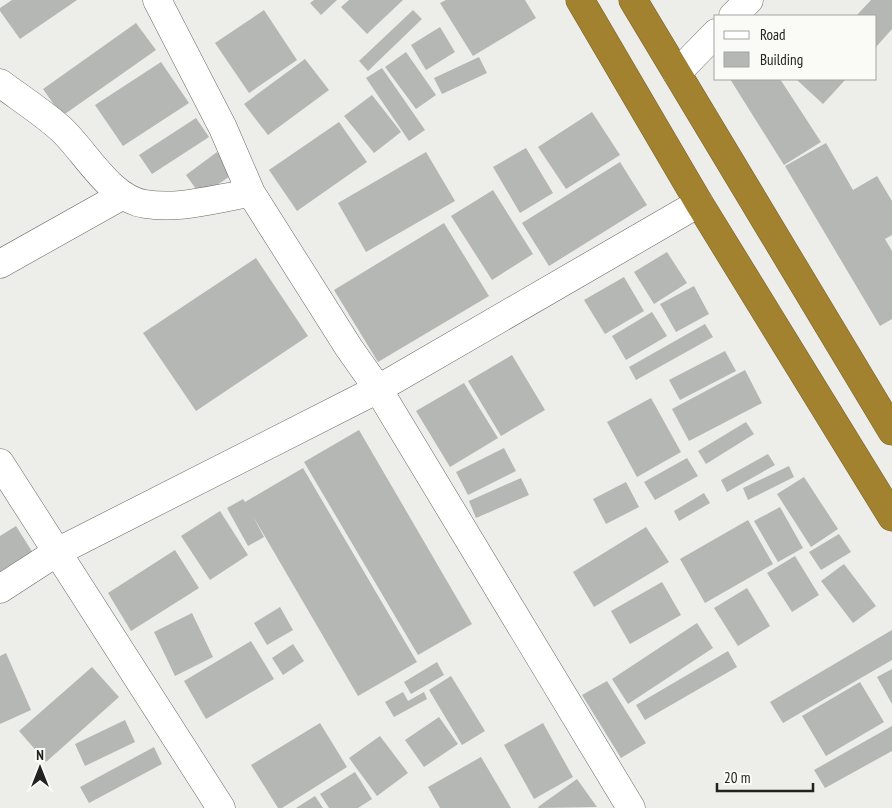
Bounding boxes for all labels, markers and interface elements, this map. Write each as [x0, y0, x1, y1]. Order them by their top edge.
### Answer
legend [714, 15, 877, 80]
text: Road [760, 25, 786, 44]
text: Building [760, 50, 803, 69]
north arrow [15, 743, 65, 793]
text: N [36, 746, 44, 764]
scale bar [717, 760, 813, 792]
text: 20 m [724, 768, 750, 787]

